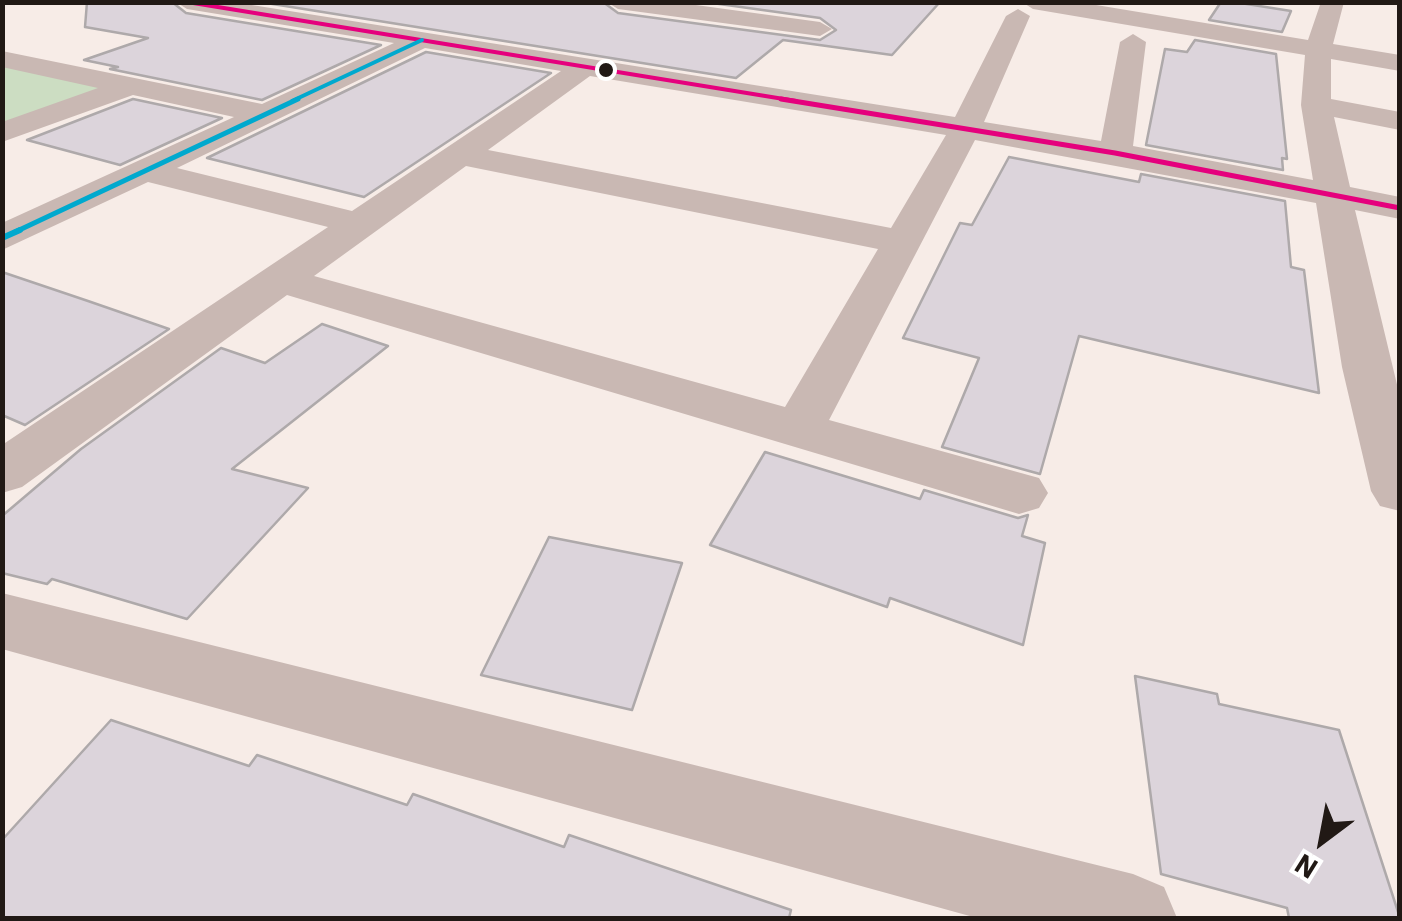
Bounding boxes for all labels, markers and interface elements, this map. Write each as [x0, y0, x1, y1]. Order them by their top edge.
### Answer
unlabelled marker [596, 60, 616, 80]
north arrow [1272, 791, 1372, 891]
text: N [1287, 846, 1324, 888]

